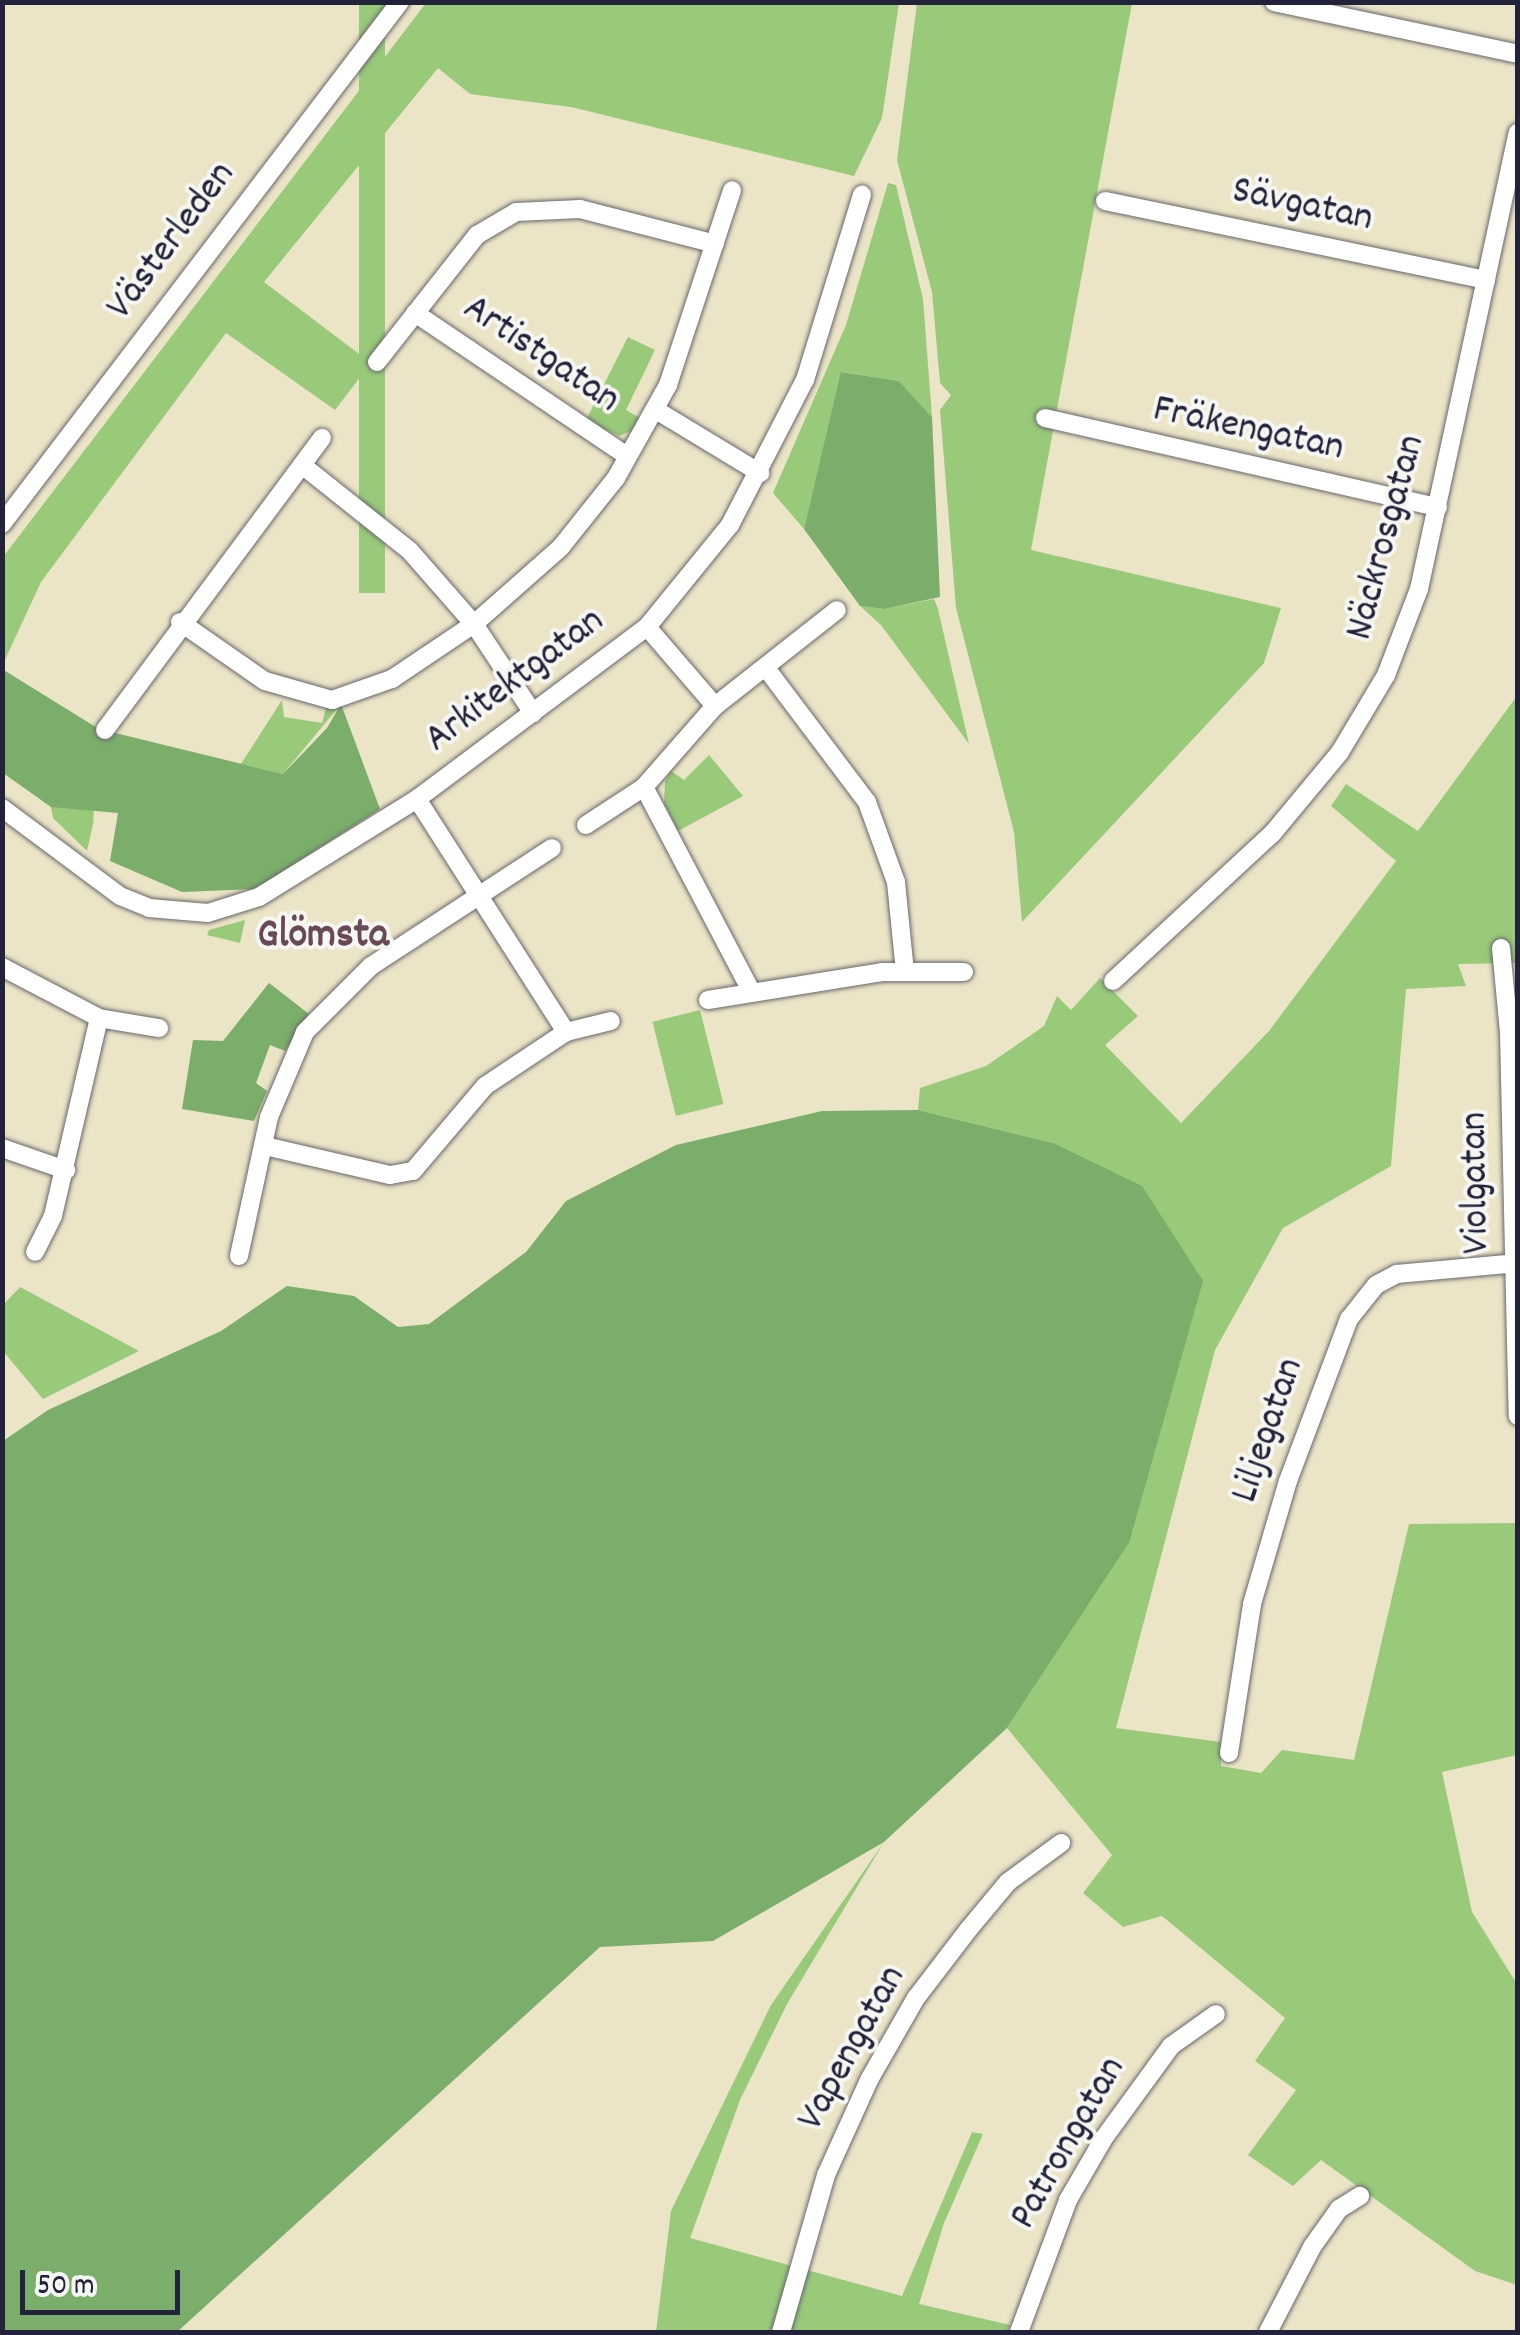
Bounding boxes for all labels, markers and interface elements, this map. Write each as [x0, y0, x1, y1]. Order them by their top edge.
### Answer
street label: Västerleden [98, 154, 248, 330]
street label: Sävgatan [1227, 169, 1377, 245]
street label: Artistgatan [453, 286, 627, 426]
street label: Fräkengatan [1148, 387, 1348, 475]
street label: Näckrosgatan [1338, 430, 1438, 646]
street label: Arkitektgatan [417, 599, 615, 765]
district label: Glömsta [257, 912, 389, 962]
street label: Violgatan [1453, 1112, 1503, 1254]
street label: Liljegatan [1223, 1352, 1317, 1510]
street label: Vapengatan [789, 1958, 919, 2140]
street label: Patrongatan [1001, 2049, 1139, 2239]
scale bar [25, 2250, 185, 2312]
text: 50 m [37, 2266, 95, 2309]

